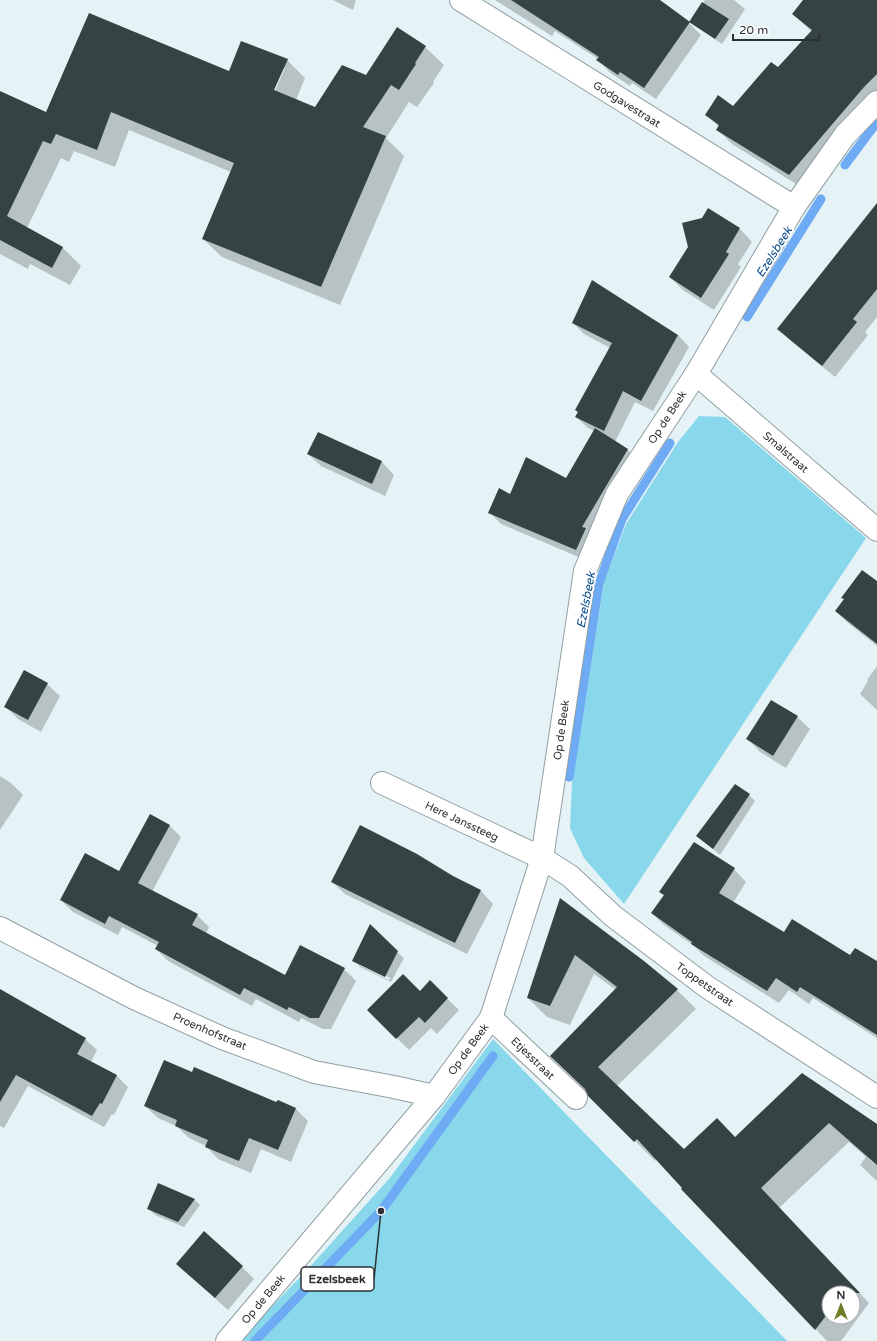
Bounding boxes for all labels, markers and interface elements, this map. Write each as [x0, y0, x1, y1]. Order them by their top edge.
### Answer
scale bar [733, 16, 819, 42]
text: 20 m [739, 23, 768, 37]
street label: Godgavestraat [591, 78, 663, 130]
water label: Ezelsbeek [753, 223, 796, 280]
street label: Op de Beek [645, 388, 689, 446]
street label: Smalstraat [760, 429, 811, 476]
water label: Ezelsbeek [574, 569, 599, 629]
street label: Op de Beek [551, 699, 572, 761]
street label: Here Janssteeg [423, 799, 501, 844]
street label: Toppetstraat [674, 960, 736, 1009]
street label: Proenhofstraat [171, 1010, 249, 1053]
street label: Op de Beek [445, 1021, 491, 1078]
street label: Etjesstraat [508, 1034, 557, 1082]
callout: Ezelsbeek [301, 1267, 374, 1291]
street label: Op de Beek [239, 1272, 288, 1327]
text: Ezelsbeek [309, 1272, 366, 1286]
north arrow [821, 1285, 861, 1325]
text: N [837, 1289, 845, 1302]

